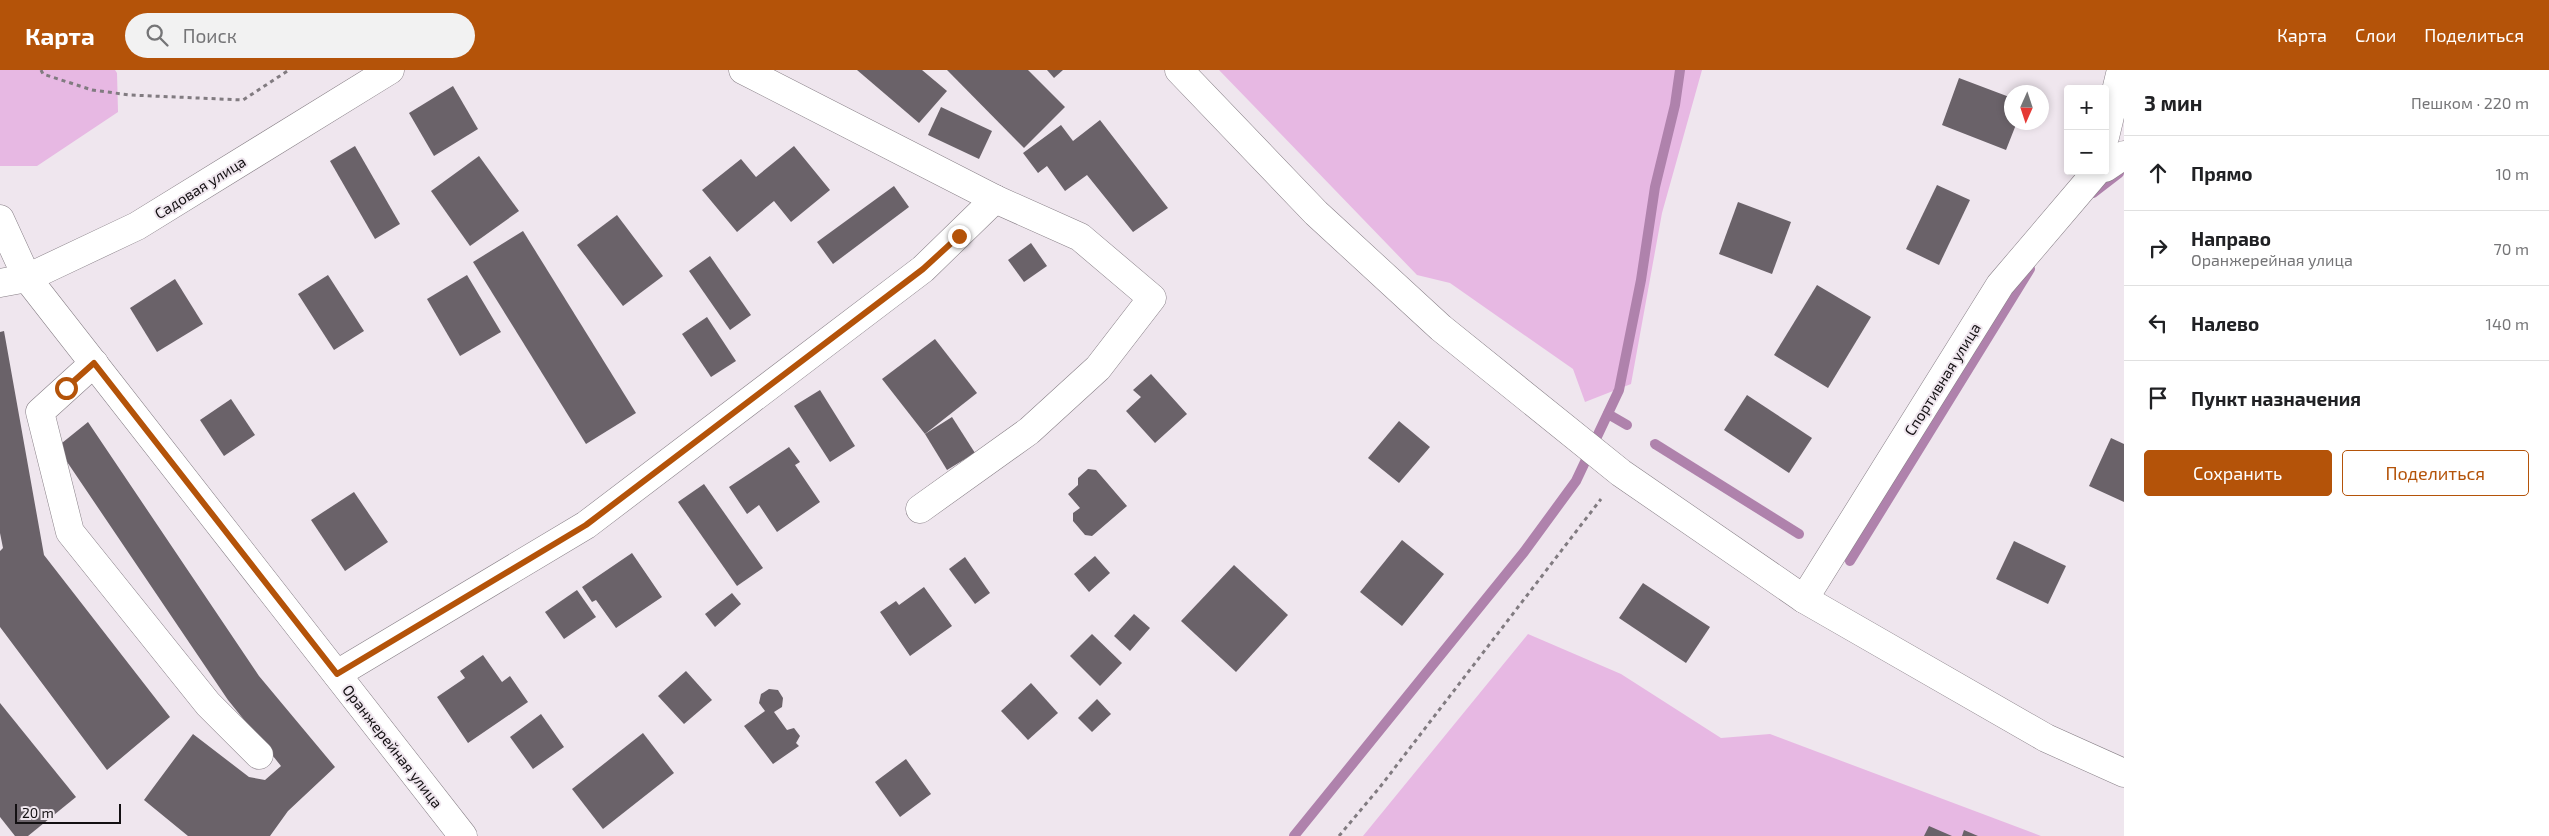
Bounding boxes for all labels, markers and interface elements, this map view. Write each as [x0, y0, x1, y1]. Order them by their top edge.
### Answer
search box [125, 13, 475, 58]
text: Карта [25, 21, 95, 50]
icon: search [143, 21, 171, 49]
text: Поиск [183, 24, 237, 47]
text: Карта [2277, 24, 2327, 46]
text: Слои [2355, 24, 2396, 46]
text: Поделиться [2424, 24, 2524, 46]
north arrow [2004, 85, 2049, 130]
map controls [2064, 85, 2109, 175]
button: + [2064, 85, 2109, 130]
text: 3 мин [2144, 90, 2202, 115]
text: Пешком · 220 m [2411, 93, 2529, 112]
button: − [2064, 130, 2109, 175]
street label: Садовая улица [151, 152, 249, 223]
icon: ahead [2144, 159, 2172, 187]
text: Прямо [2191, 162, 2253, 185]
text: 10 m [2495, 164, 2529, 183]
route end [948, 225, 971, 248]
text: Направо [2191, 227, 2271, 250]
icon: right [2144, 234, 2172, 262]
text: 70 m [2494, 239, 2529, 258]
text: Оранжерейная улица [2191, 250, 2353, 269]
icon: left [2144, 309, 2172, 337]
text: Налево [2191, 312, 2259, 335]
text: 140 m [2486, 314, 2529, 333]
street label: Спортивная улица [1900, 319, 1985, 439]
route start [55, 377, 78, 400]
icon: arrive [2144, 384, 2172, 412]
text: Пункт назначения [2191, 387, 2361, 410]
button: Сохранить [2144, 450, 2332, 496]
button: Поделиться [2342, 450, 2529, 496]
street label: Оранжерейная улица [338, 681, 447, 812]
scale bar [15, 801, 121, 824]
text: 20 m [22, 804, 54, 821]

